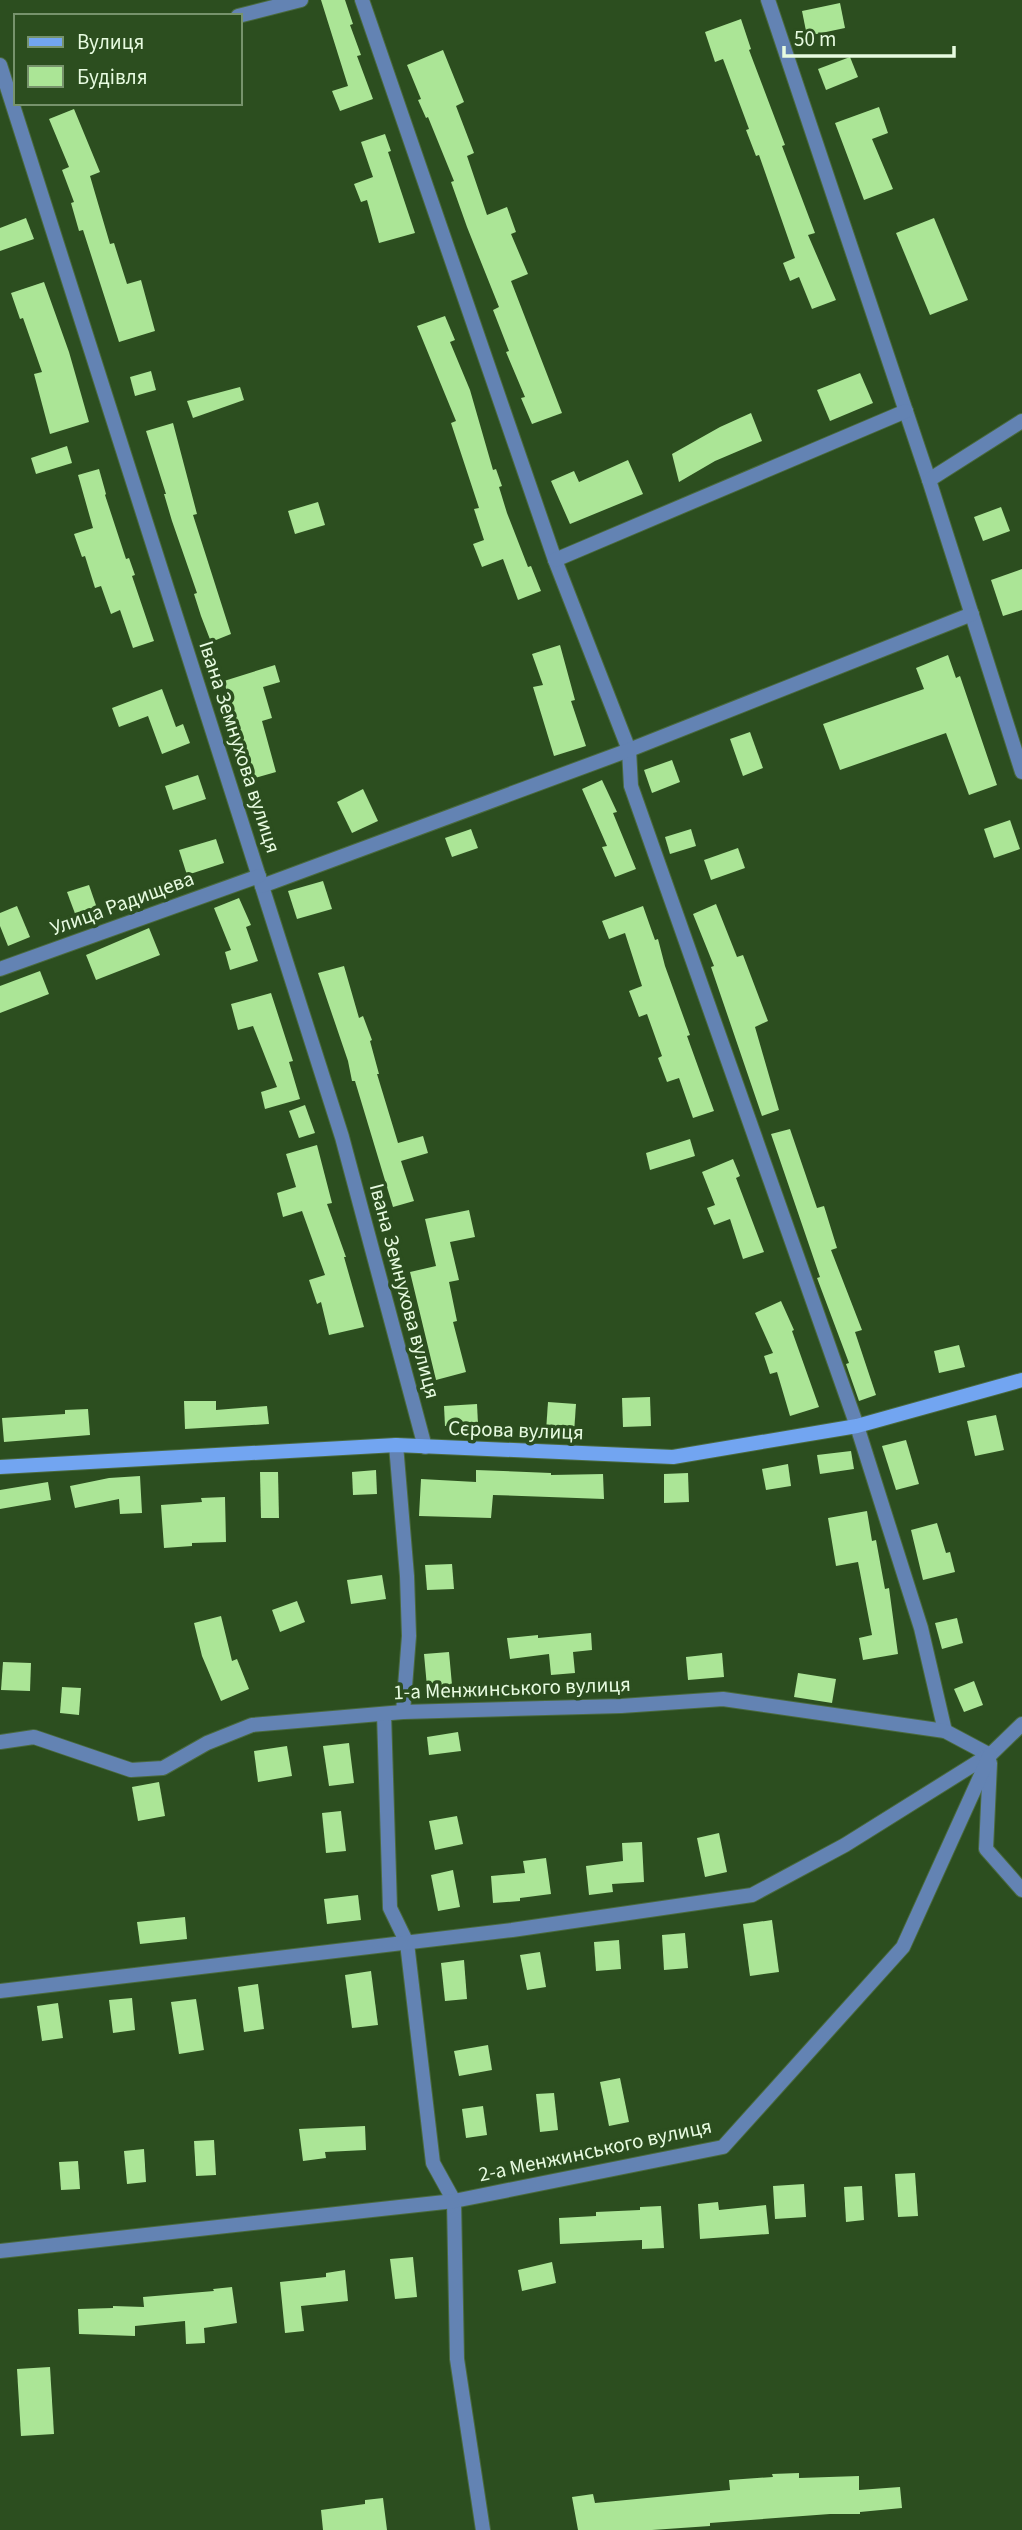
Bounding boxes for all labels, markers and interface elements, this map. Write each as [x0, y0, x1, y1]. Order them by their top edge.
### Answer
legend [14, 14, 242, 105]
scale bar [784, 14, 954, 58]
text: 50 m [794, 24, 836, 54]
text: Вулиця [77, 27, 144, 57]
text: Будівля [77, 62, 148, 92]
street label: Івана Земнухова вулиця [191, 637, 289, 857]
street label: Улица Радищева [46, 863, 198, 943]
street label: Івана Земнухова вулиця [362, 1180, 448, 1402]
street label: Сєрова вулиця [448, 1413, 584, 1447]
street label: 1-а Менжинського вулиця [393, 1669, 631, 1707]
street label: 2-а Менжинського вулиця [476, 2111, 714, 2189]

